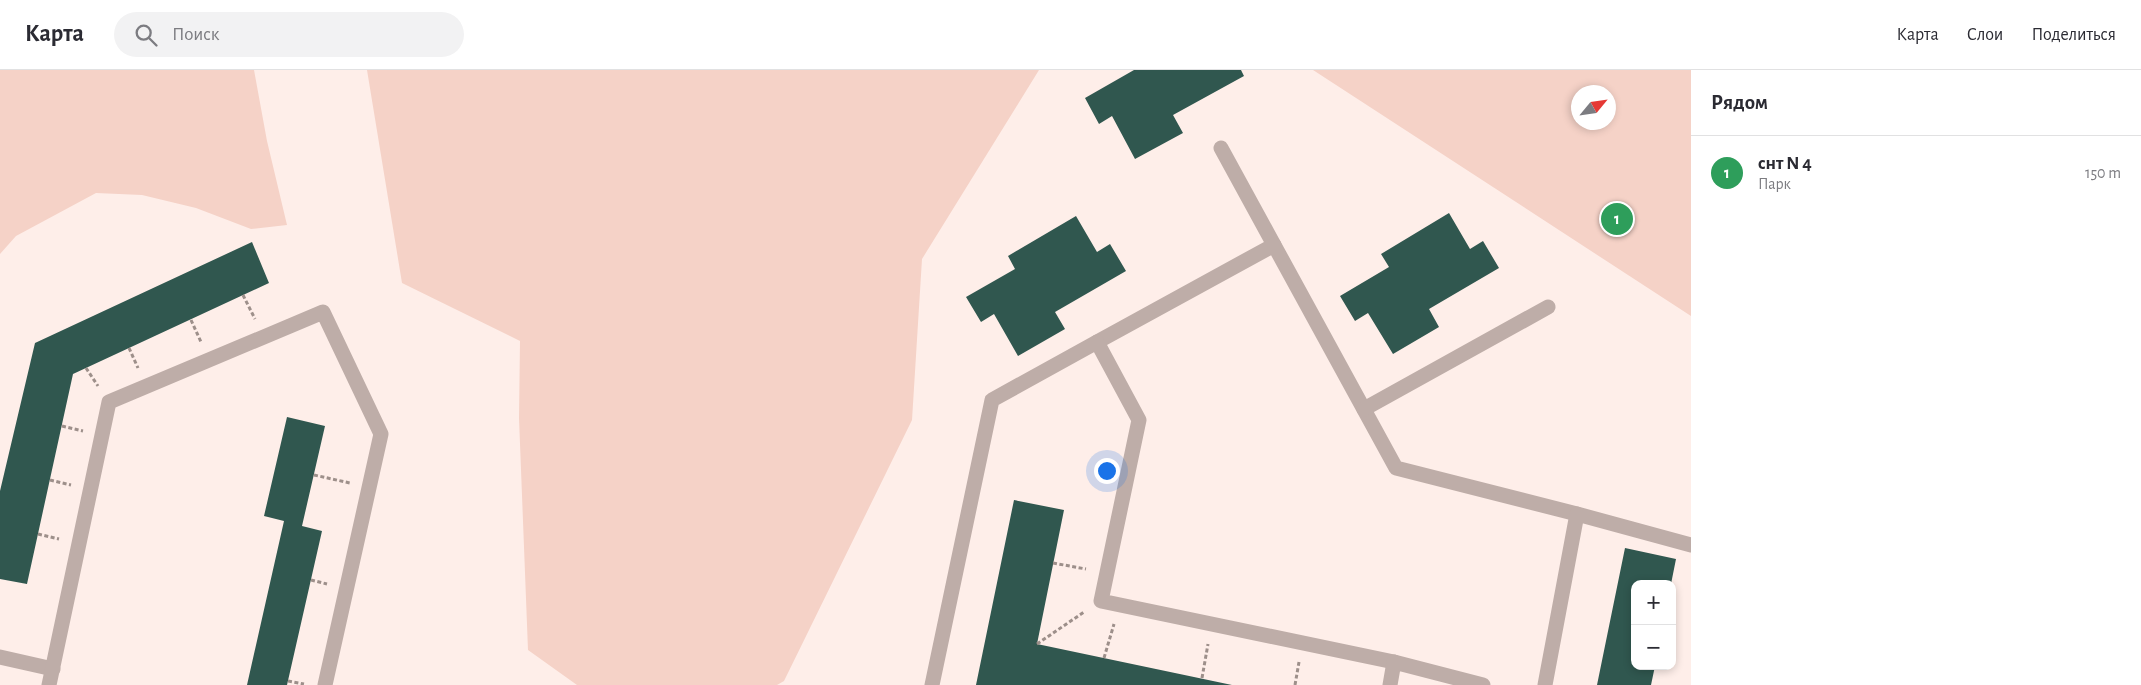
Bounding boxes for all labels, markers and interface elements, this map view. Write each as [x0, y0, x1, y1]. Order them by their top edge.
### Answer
search box [114, 12, 464, 57]
icon: search [132, 21, 160, 49]
text: Карта [25, 22, 84, 46]
text: Поиск [172, 25, 219, 44]
text: Карта [1897, 26, 1939, 44]
text: Слои [1967, 26, 2003, 44]
text: Поделиться [2031, 26, 2116, 44]
north arrow [1571, 85, 1616, 130]
text: Рядом [1711, 92, 1768, 113]
text: снт N 4 [1758, 154, 1812, 173]
text: 1 [1724, 165, 1730, 181]
text: 150 m [2085, 165, 2121, 181]
text: Парк [1758, 176, 1791, 192]
pin: 1 [1601, 200, 1633, 238]
your location [1094, 458, 1120, 484]
map controls [1631, 580, 1676, 670]
button: + [1631, 580, 1676, 625]
button: − [1631, 625, 1676, 670]

